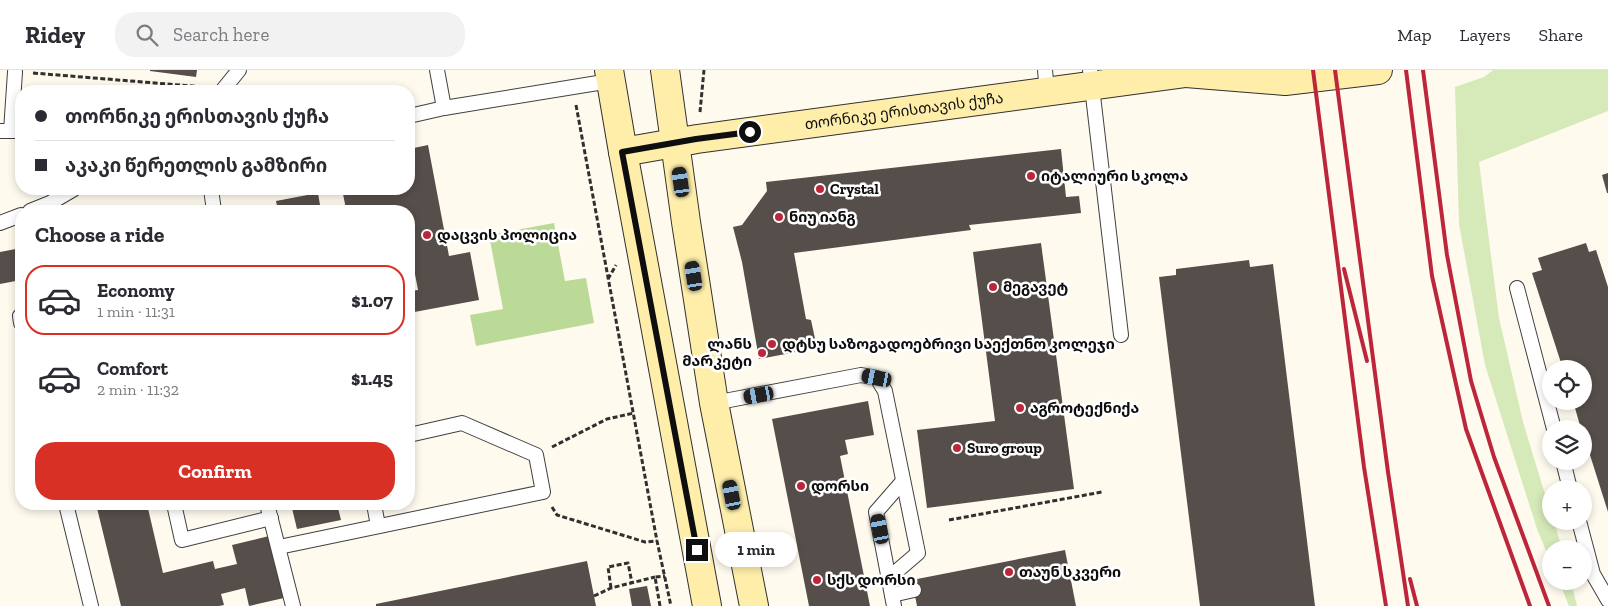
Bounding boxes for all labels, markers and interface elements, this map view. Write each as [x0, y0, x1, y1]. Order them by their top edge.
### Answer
search box [115, 12, 465, 57]
text: Ridey [25, 20, 85, 49]
icon: search [133, 21, 161, 49]
text: Search here [173, 23, 269, 46]
text: Map [1397, 24, 1432, 46]
text: Layers [1460, 24, 1511, 46]
text: Share [1539, 24, 1583, 46]
street label: თორნიკე ერისთავის ქუჩა [804, 89, 1004, 133]
text: თორნიკე ერისთავის ქუჩა [65, 105, 329, 128]
route start [739, 121, 761, 143]
text: აკაკი წერეთლის გამზირი [65, 154, 327, 177]
car [671, 166, 690, 198]
place label: იტალიური სკოლა [1041, 167, 1188, 185]
marker: იტალიური სკოლა [1025, 170, 1037, 182]
place label: Crystal [830, 180, 879, 198]
marker: Crystal [814, 183, 826, 195]
place label: ნიუ იანგ [789, 208, 856, 226]
marker: ნიუ იანგ [773, 211, 785, 223]
text: Choose a ride [35, 221, 165, 248]
place label: დაცვის პოლიცია [437, 226, 577, 244]
marker: დაცვის პოლიცია [421, 229, 433, 241]
car [684, 260, 703, 292]
icon: car [37, 278, 82, 323]
place label: მეგავეტ [1003, 278, 1069, 296]
text: Economy [97, 279, 175, 302]
marker: მეგავეტ [987, 281, 999, 293]
text: $1.07 [351, 289, 393, 312]
text: 1 min · 11:31 [97, 302, 175, 321]
place label: ლანს მარკეტი [682, 335, 752, 370]
place label: დტსუ საზოგადოებრივი საექთნო კოლეჯი [782, 335, 1115, 353]
marker: დტსუ საზოგადოებრივი საექთნო კოლეჯი [766, 338, 778, 350]
marker: ლანს მარკეტი [756, 347, 768, 359]
icon: car [37, 356, 82, 401]
text: Comfort [97, 357, 168, 380]
map controls [1542, 360, 1592, 590]
button: locate [1542, 360, 1592, 410]
text: $1.45 [351, 367, 393, 390]
car [860, 368, 893, 388]
text: 2 min · 11:32 [97, 380, 179, 399]
car [742, 385, 775, 405]
place label: აგროტექნიქა [1030, 399, 1139, 417]
marker: აგროტექნიქა [1014, 402, 1026, 414]
button: layers [1542, 420, 1592, 470]
place label: Suro group [967, 439, 1042, 457]
button: Confirm [35, 442, 395, 500]
marker: Suro group [951, 442, 963, 454]
place label: დორსი [811, 477, 869, 495]
car [721, 479, 742, 511]
marker: დორსი [795, 480, 807, 492]
button: + [1542, 480, 1592, 530]
car [869, 513, 890, 545]
callout: 1 min [714, 532, 797, 568]
route end [686, 539, 708, 561]
text: 1 min [737, 540, 775, 559]
button: − [1542, 540, 1592, 590]
place label: თაუნ სკვერი [1019, 563, 1121, 581]
marker: თაუნ სკვერი [1003, 566, 1015, 578]
place label: სქს დორსი [827, 571, 916, 589]
marker: სქს დორსი [811, 574, 823, 586]

